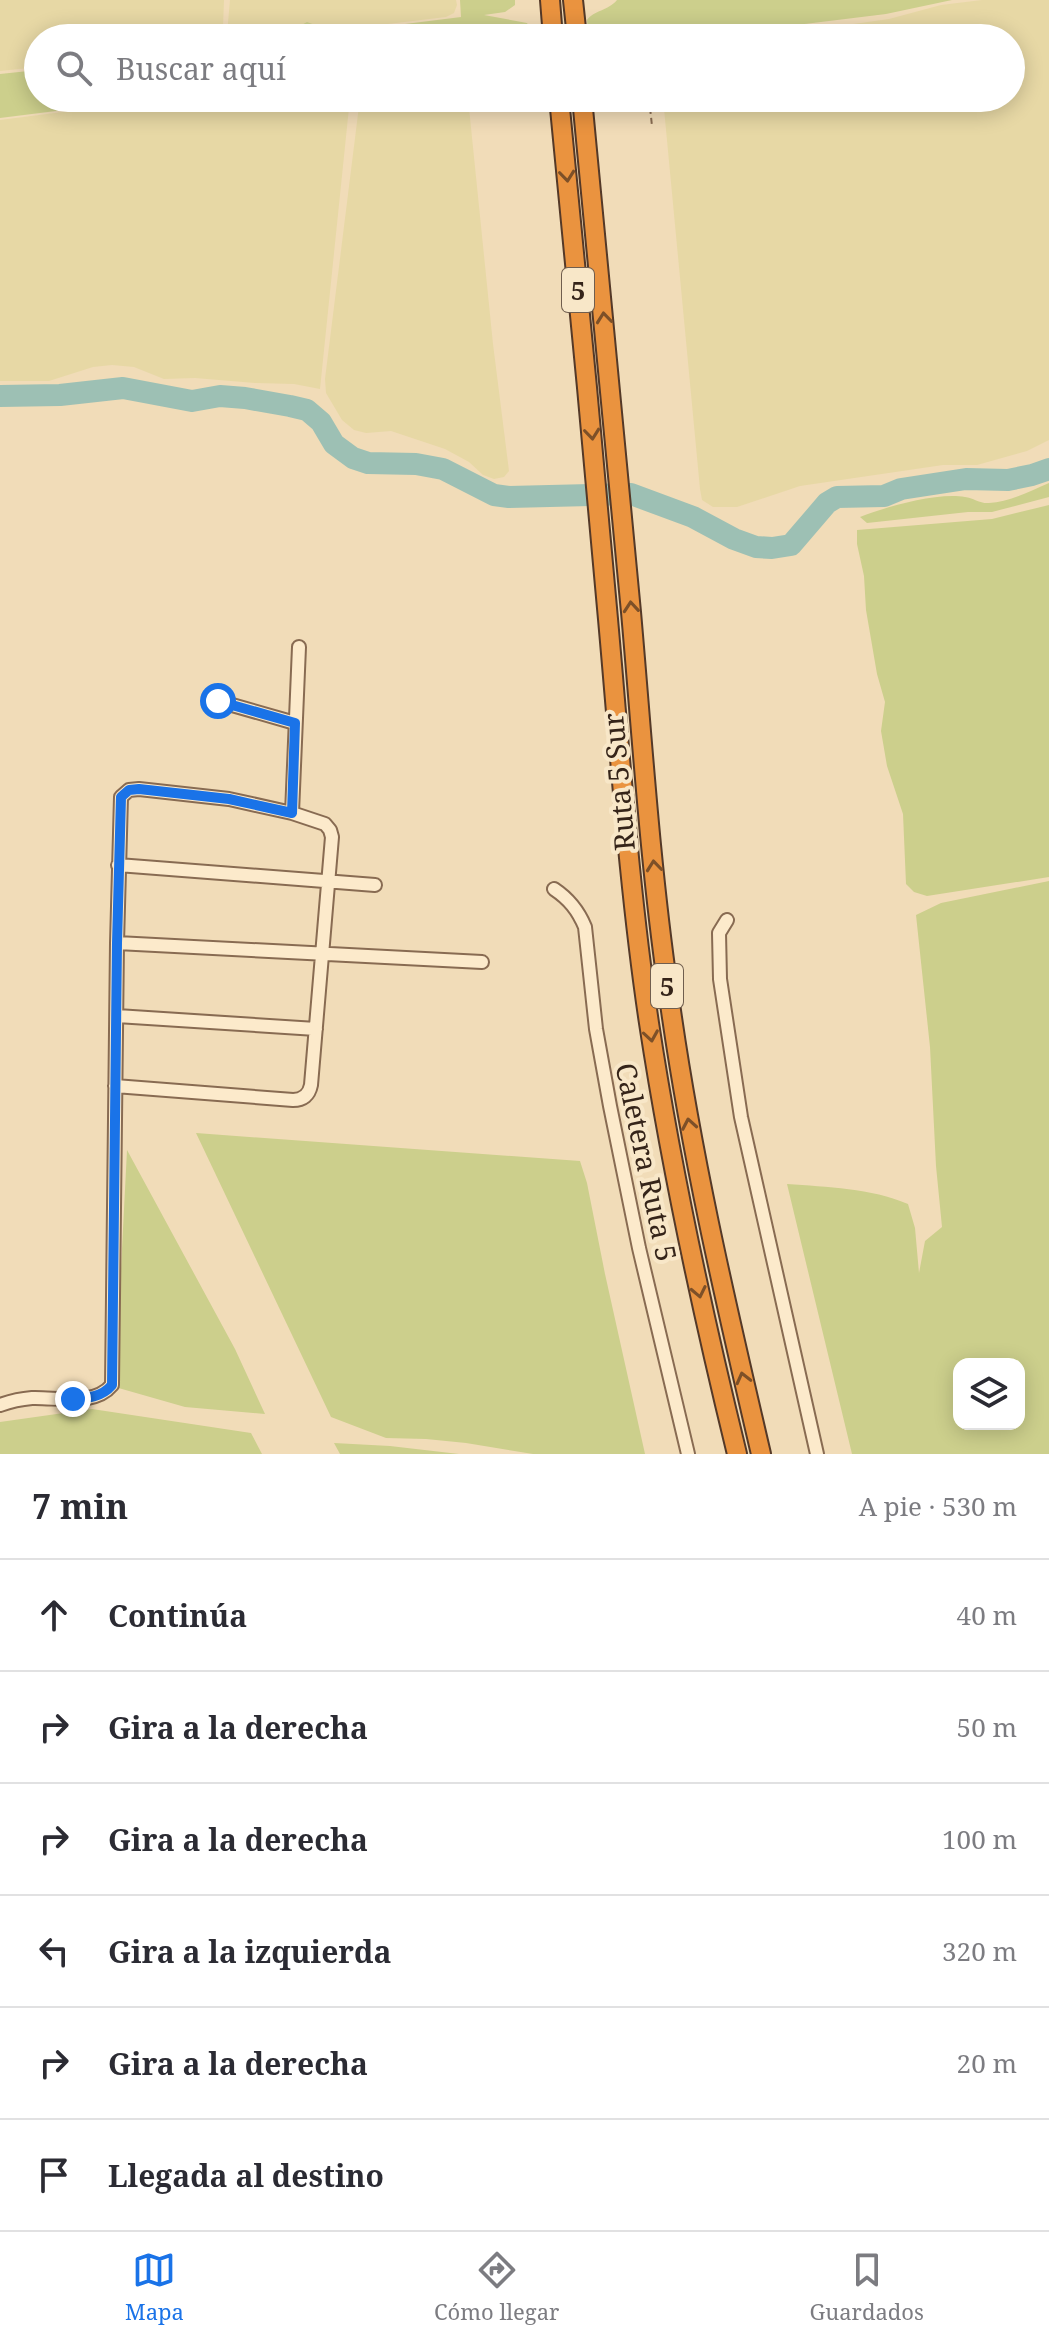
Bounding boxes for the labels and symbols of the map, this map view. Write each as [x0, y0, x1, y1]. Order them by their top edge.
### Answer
one-way arrow [558, 170, 575, 183]
road number: 5 [562, 268, 594, 312]
one-way arrow [596, 311, 613, 324]
one-way arrow [583, 428, 600, 441]
one-way arrow [623, 600, 640, 613]
route start [200, 683, 236, 719]
street label: Ruta 5 Sur [593, 712, 643, 852]
one-way arrow [646, 859, 663, 872]
road number: 5 [651, 964, 683, 1008]
one-way arrow [642, 1029, 659, 1043]
street label: Caletera Ruta 5 [607, 1059, 687, 1265]
one-way arrow [682, 1117, 699, 1131]
one-way arrow [690, 1285, 707, 1298]
one-way arrow [735, 1372, 752, 1386]
route end [55, 1381, 91, 1417]

